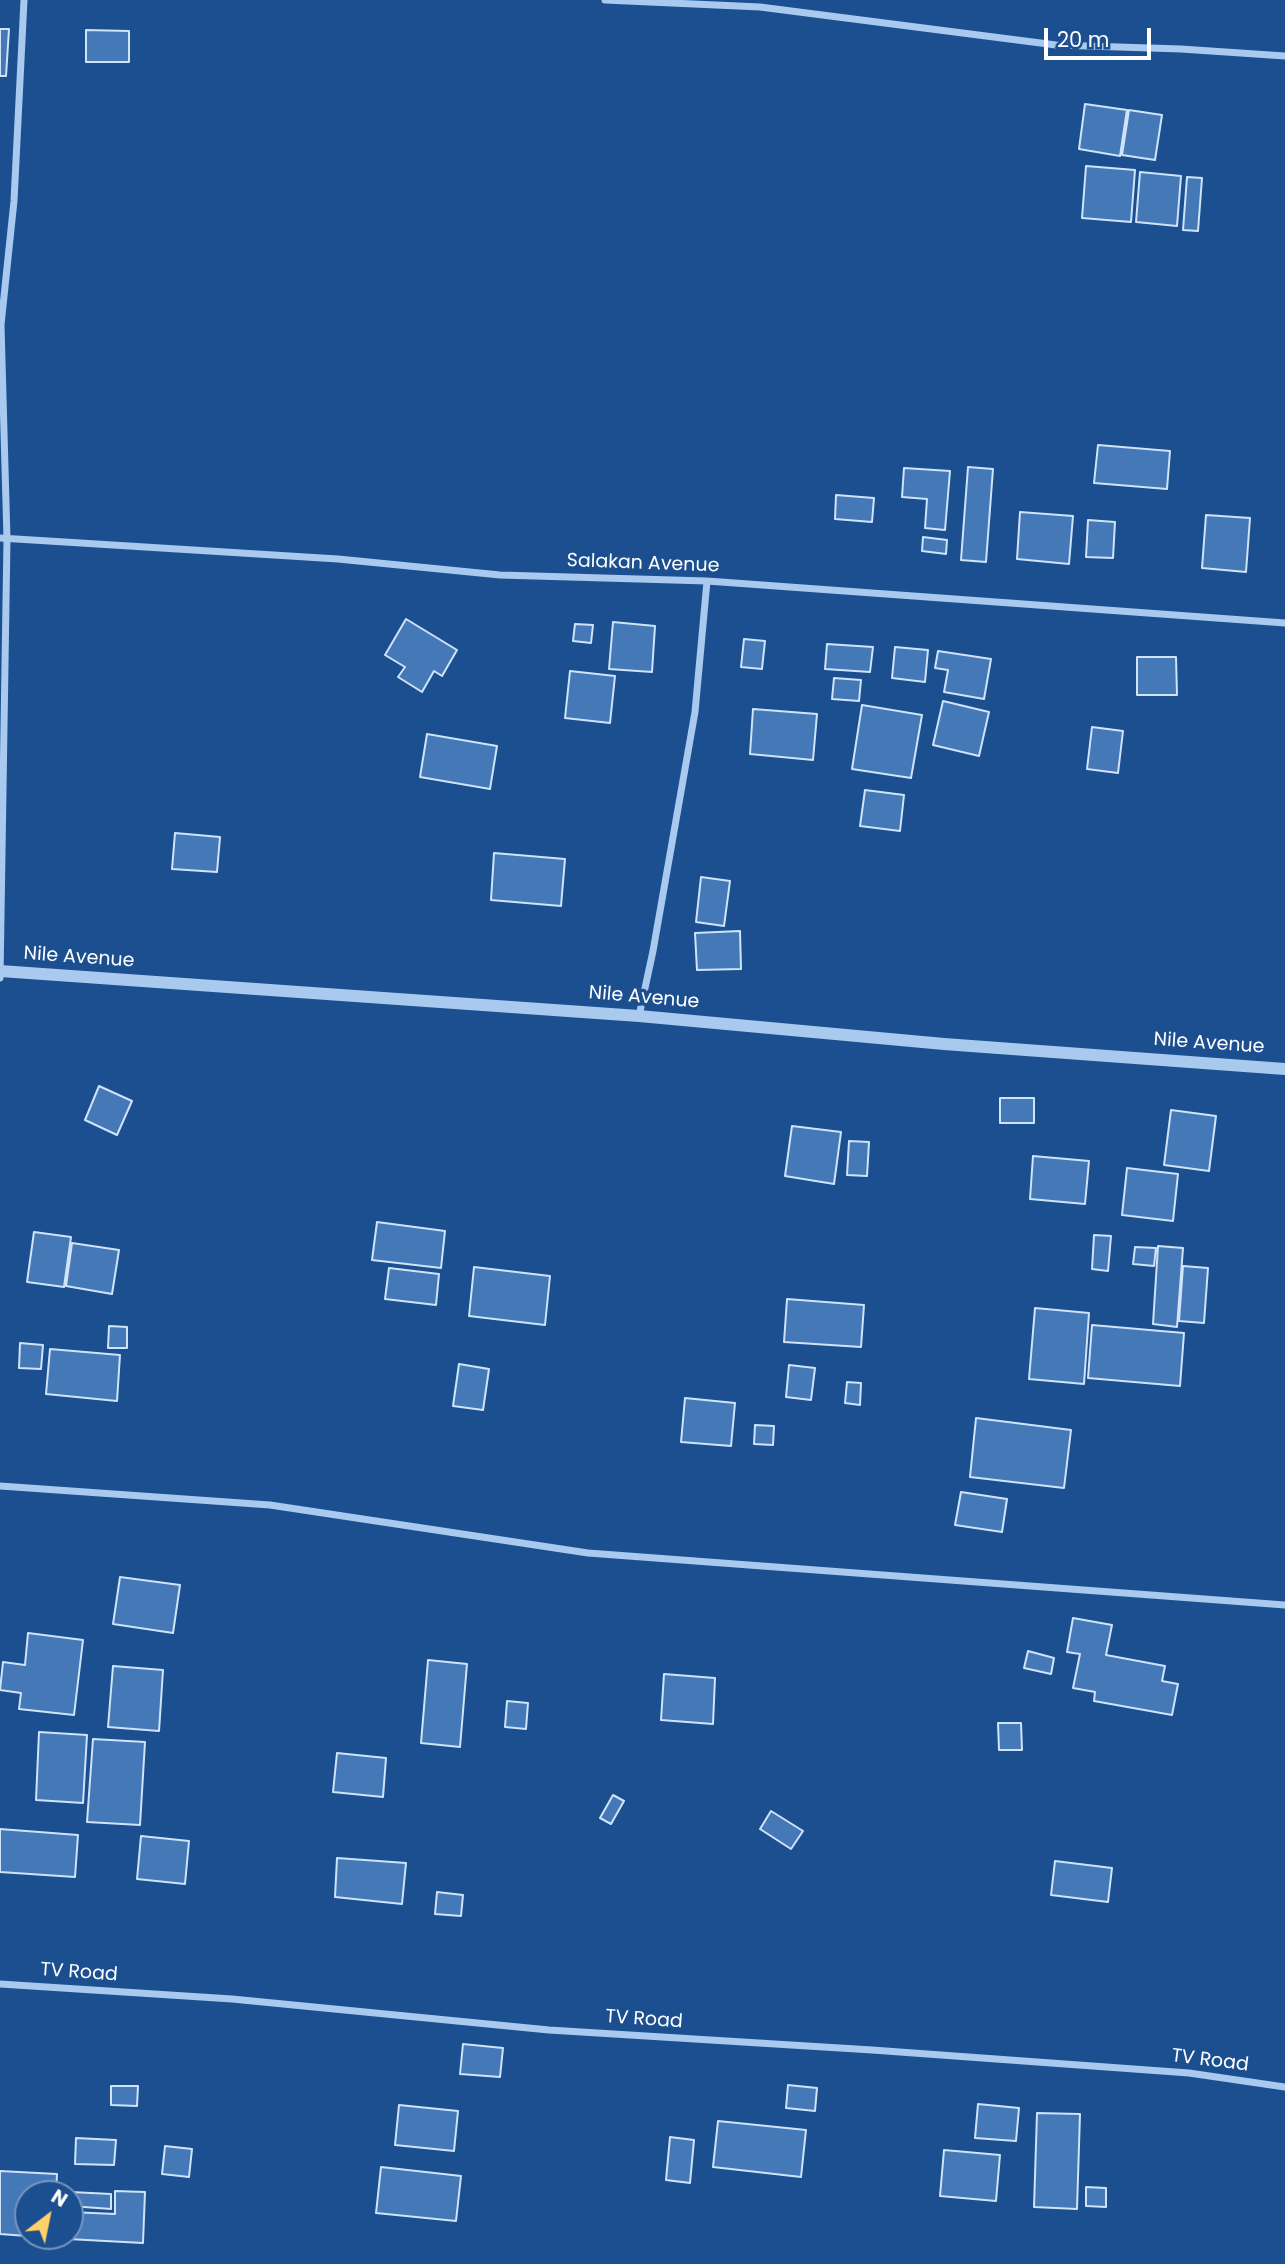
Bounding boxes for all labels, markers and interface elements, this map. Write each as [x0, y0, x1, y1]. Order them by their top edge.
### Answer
scale bar [1047, 14, 1154, 58]
text: 20 m [1057, 25, 1110, 54]
street label: Salakan Avenue [566, 550, 720, 578]
street label: Nile Avenue [23, 943, 135, 973]
street label: Nile Avenue [588, 982, 700, 1014]
street label: Nile Avenue [1153, 1029, 1265, 1059]
street label: TV Road [40, 1959, 118, 1987]
street label: TV Road [605, 2006, 683, 2034]
street label: TV Road [1170, 2045, 1250, 2077]
north arrow [14, 2180, 84, 2250]
text: N [46, 2183, 73, 2214]

